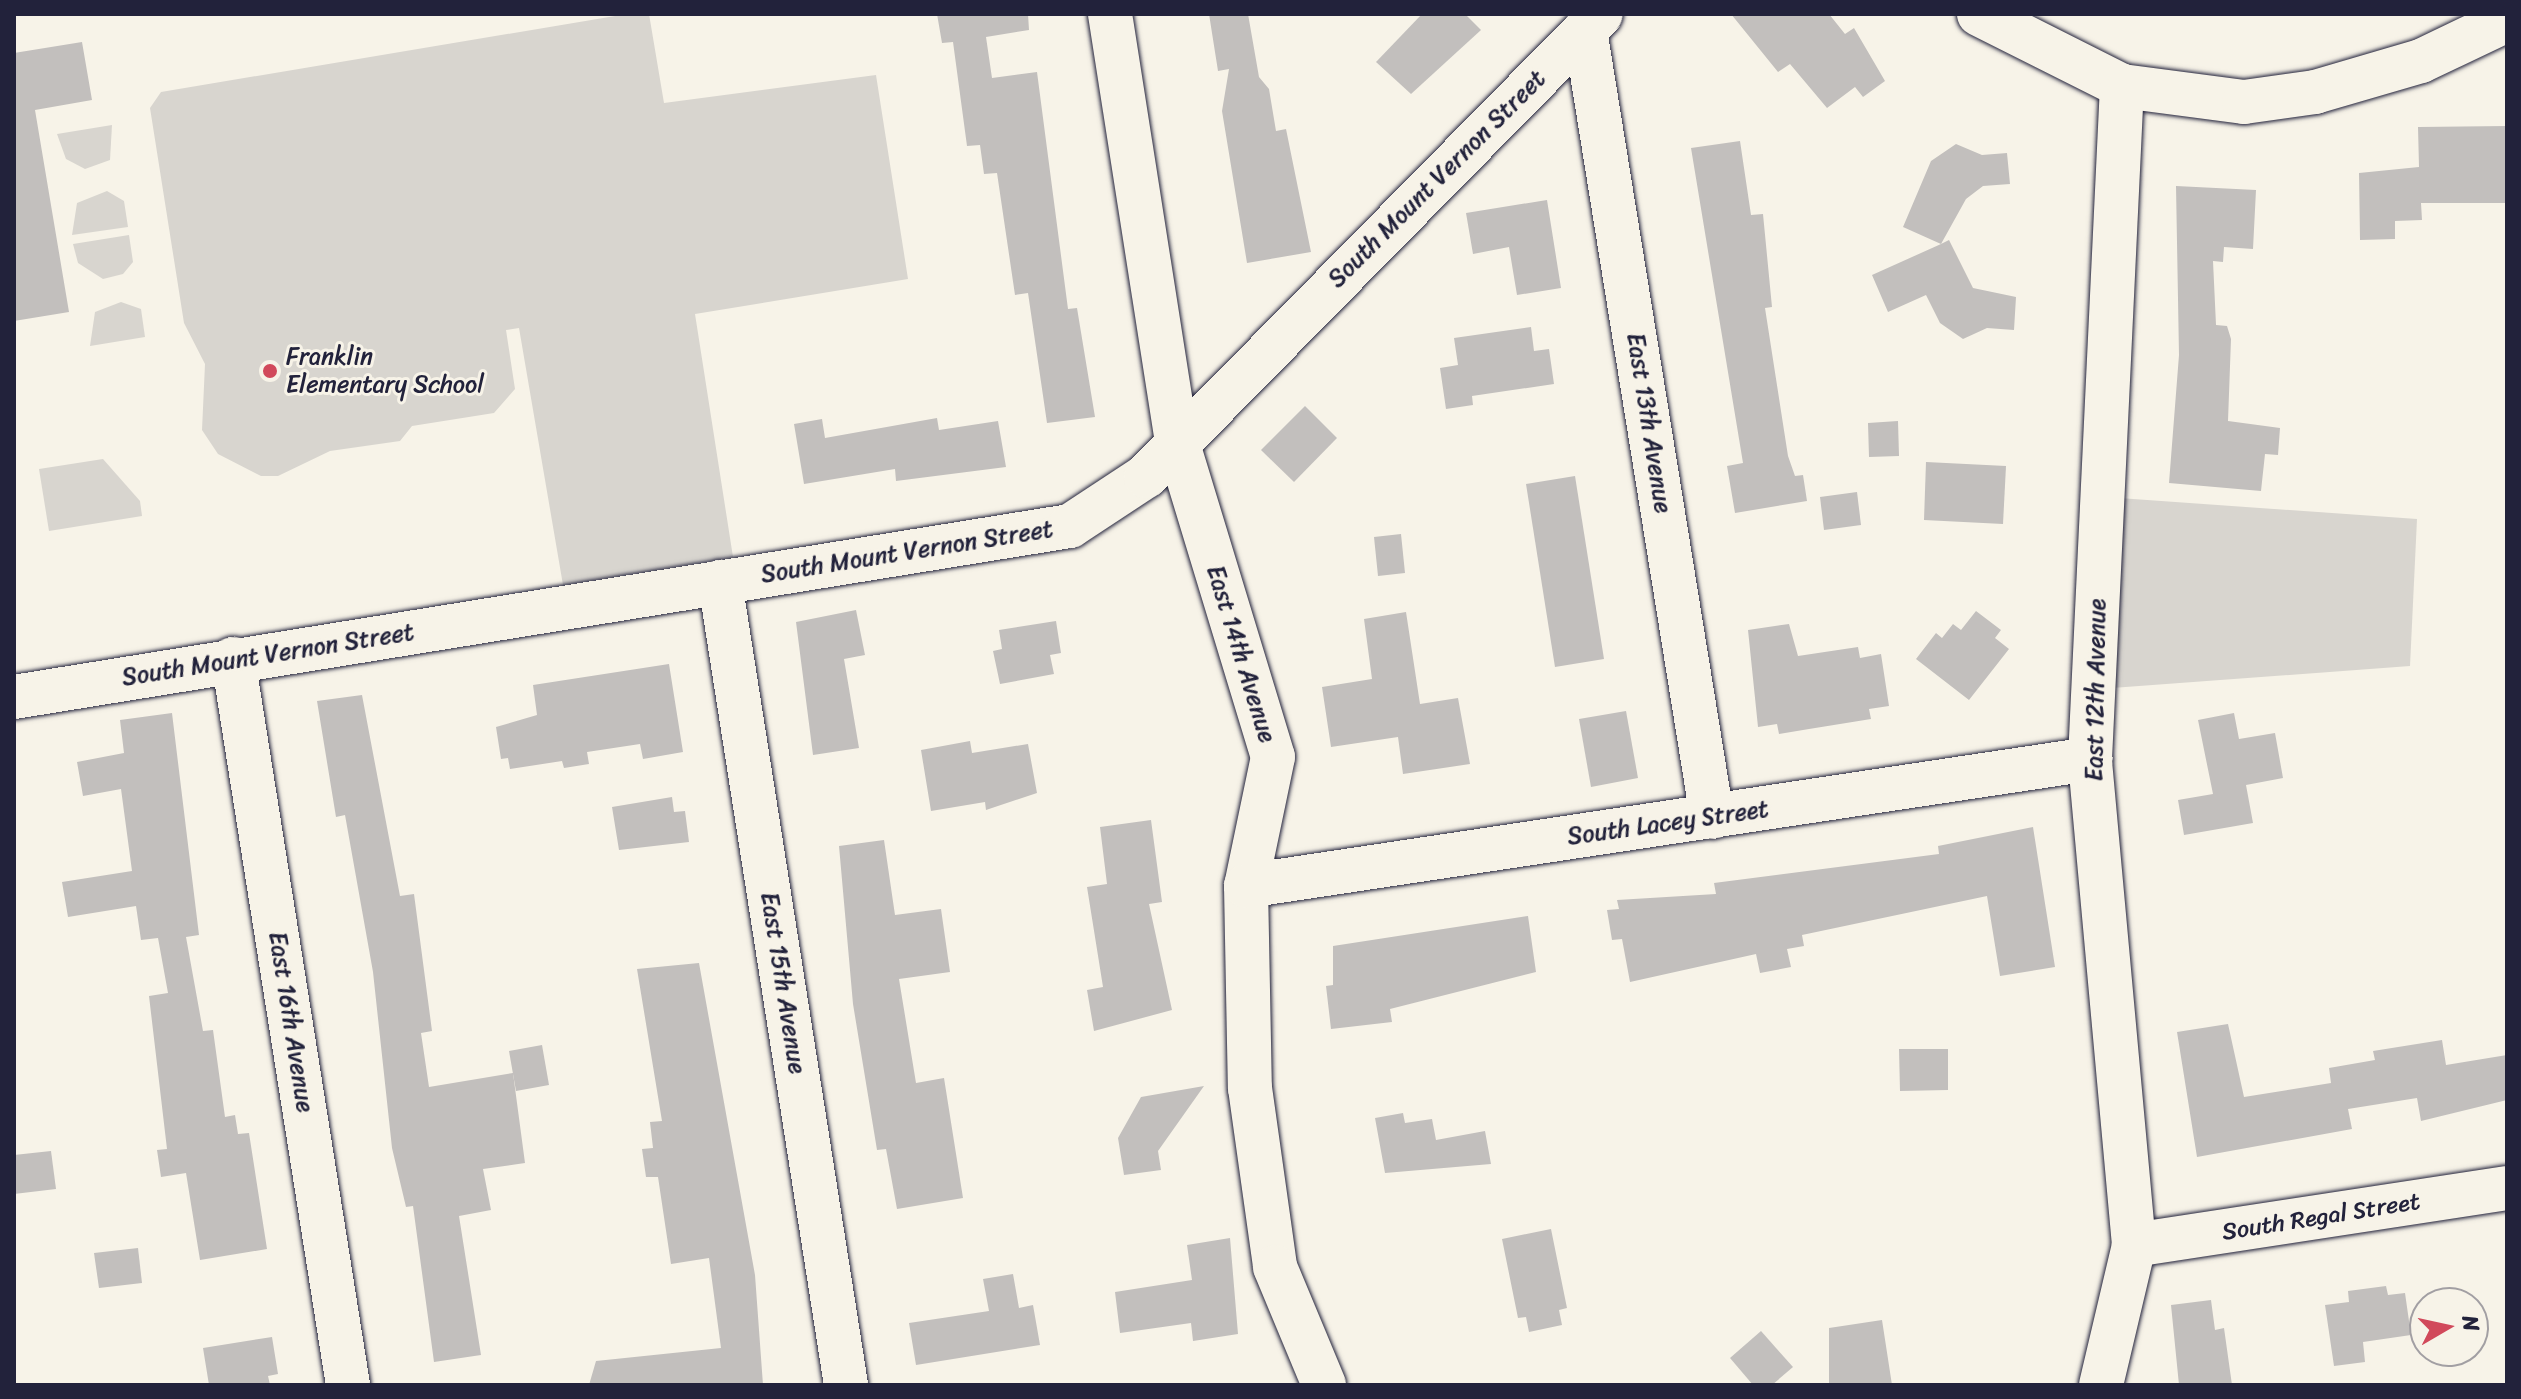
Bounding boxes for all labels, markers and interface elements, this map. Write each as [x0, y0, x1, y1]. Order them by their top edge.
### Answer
street label: South Mount Vernon Street [1323, 65, 1551, 293]
street label: East 13th Avenue [1621, 331, 1677, 515]
place label: Franklin Elementary School [286, 343, 484, 399]
marker: Franklin Elementary School [261, 362, 279, 380]
street label: South Mount Vernon Street [760, 515, 1054, 589]
street label: East 14th Avenue [1200, 562, 1282, 746]
street label: East 12th Avenue [2080, 598, 2112, 782]
street label: South Mount Vernon Street [121, 618, 415, 692]
street label: South Lacey Street [1564, 794, 1772, 852]
street label: East 15th Avenue [754, 890, 812, 1076]
street label: East 16th Avenue [262, 929, 320, 1115]
street label: South Regal Street [2218, 1187, 2424, 1247]
north arrow [2409, 1287, 2489, 1367]
text: N [2451, 1313, 2492, 1334]

